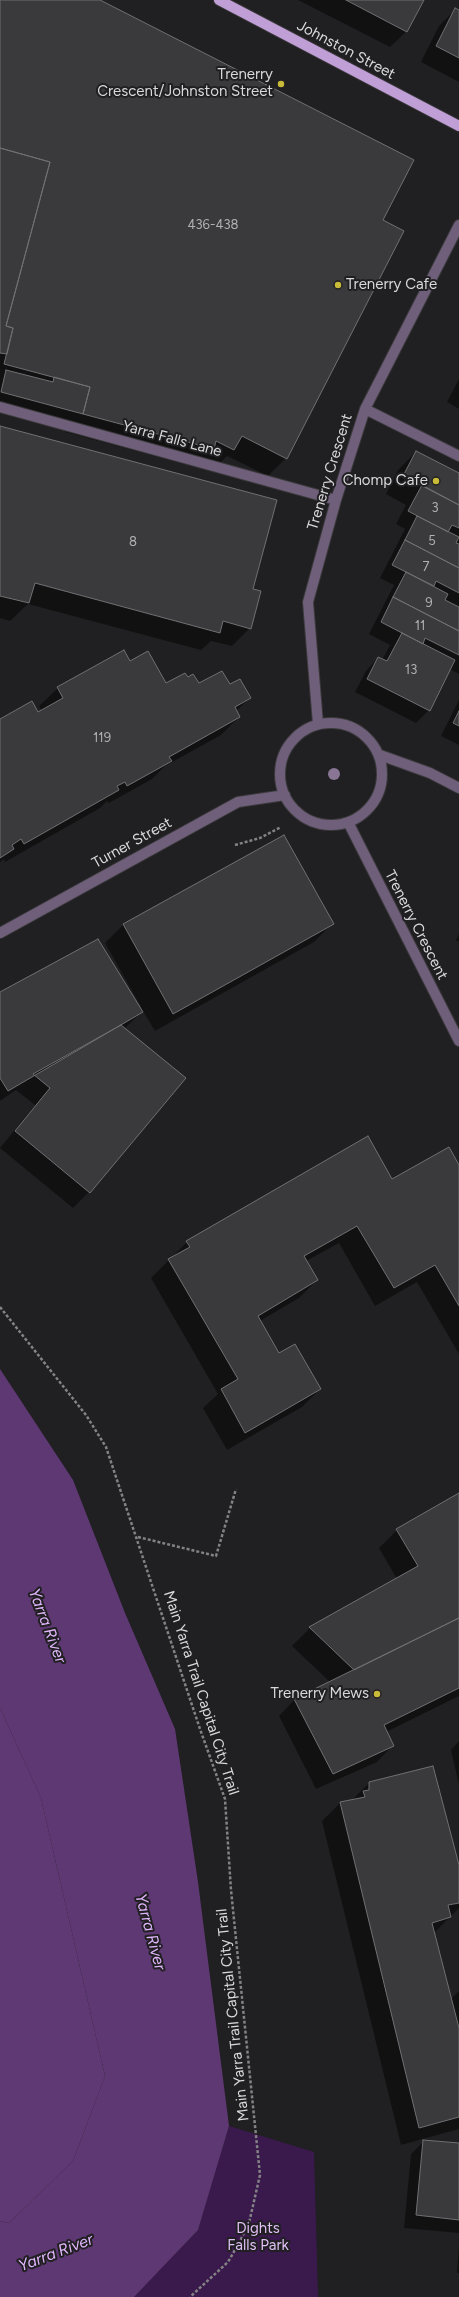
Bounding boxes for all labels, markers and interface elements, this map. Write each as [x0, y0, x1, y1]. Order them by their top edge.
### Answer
street label: Johnston Street [294, 17, 398, 83]
place label: Trenerry Crescent/Johnston Street [97, 66, 273, 101]
marker: Trenerry Crescent/Johnston Street [276, 79, 286, 89]
house number: 436-438 [187, 217, 239, 233]
place label: Trenerry Cafe [346, 276, 437, 294]
marker: Trenerry Cafe [333, 280, 343, 290]
street label: Trenerry Crescent [304, 412, 356, 532]
street label: Yarra Falls Lane [120, 417, 224, 461]
place label: Chomp Cafe [343, 472, 428, 490]
marker: Chomp Cafe [431, 476, 441, 486]
house number: 3 [431, 500, 439, 516]
house number: 5 [428, 533, 436, 549]
house number: 8 [129, 534, 137, 550]
house number: 7 [423, 559, 429, 575]
house number: 9 [425, 595, 433, 611]
house number: 11 [415, 618, 425, 634]
house number: 13 [405, 662, 417, 678]
house number: 119 [93, 730, 111, 746]
street label: Turner Street [89, 814, 175, 872]
street label: Trenerry Crescent [381, 867, 451, 983]
water label: Yarra River [24, 1586, 70, 1666]
street label: Main Yarra Trail Capital City Trail [159, 1589, 243, 1797]
place label: Trenerry Mews [270, 1685, 369, 1703]
marker: Trenerry Mews [372, 1689, 382, 1699]
water label: Yarra River [131, 1892, 169, 1972]
street label: Main Yarra Trail Capital City Trail [213, 1908, 253, 2122]
park label: Dights Falls Park [227, 2220, 289, 2255]
water label: Yarra River [16, 2230, 96, 2276]

